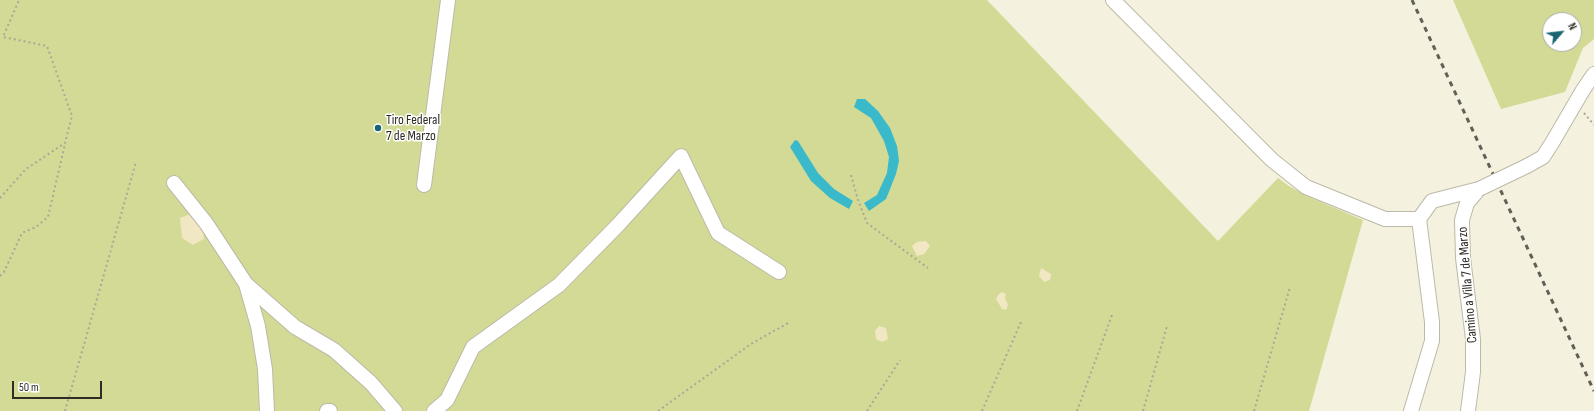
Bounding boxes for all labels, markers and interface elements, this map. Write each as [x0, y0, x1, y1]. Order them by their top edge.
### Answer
north arrow [1542, 12, 1582, 52]
text: N [1565, 21, 1579, 32]
place label: Tiro Federal 7 de Marzo [386, 112, 440, 144]
marker: Tiro Federal 7 de Marzo [373, 123, 383, 133]
street label: Camino a Villa 7 de Marzo [1455, 226, 1481, 344]
scale bar [14, 373, 104, 399]
text: 50 m [19, 380, 39, 395]

